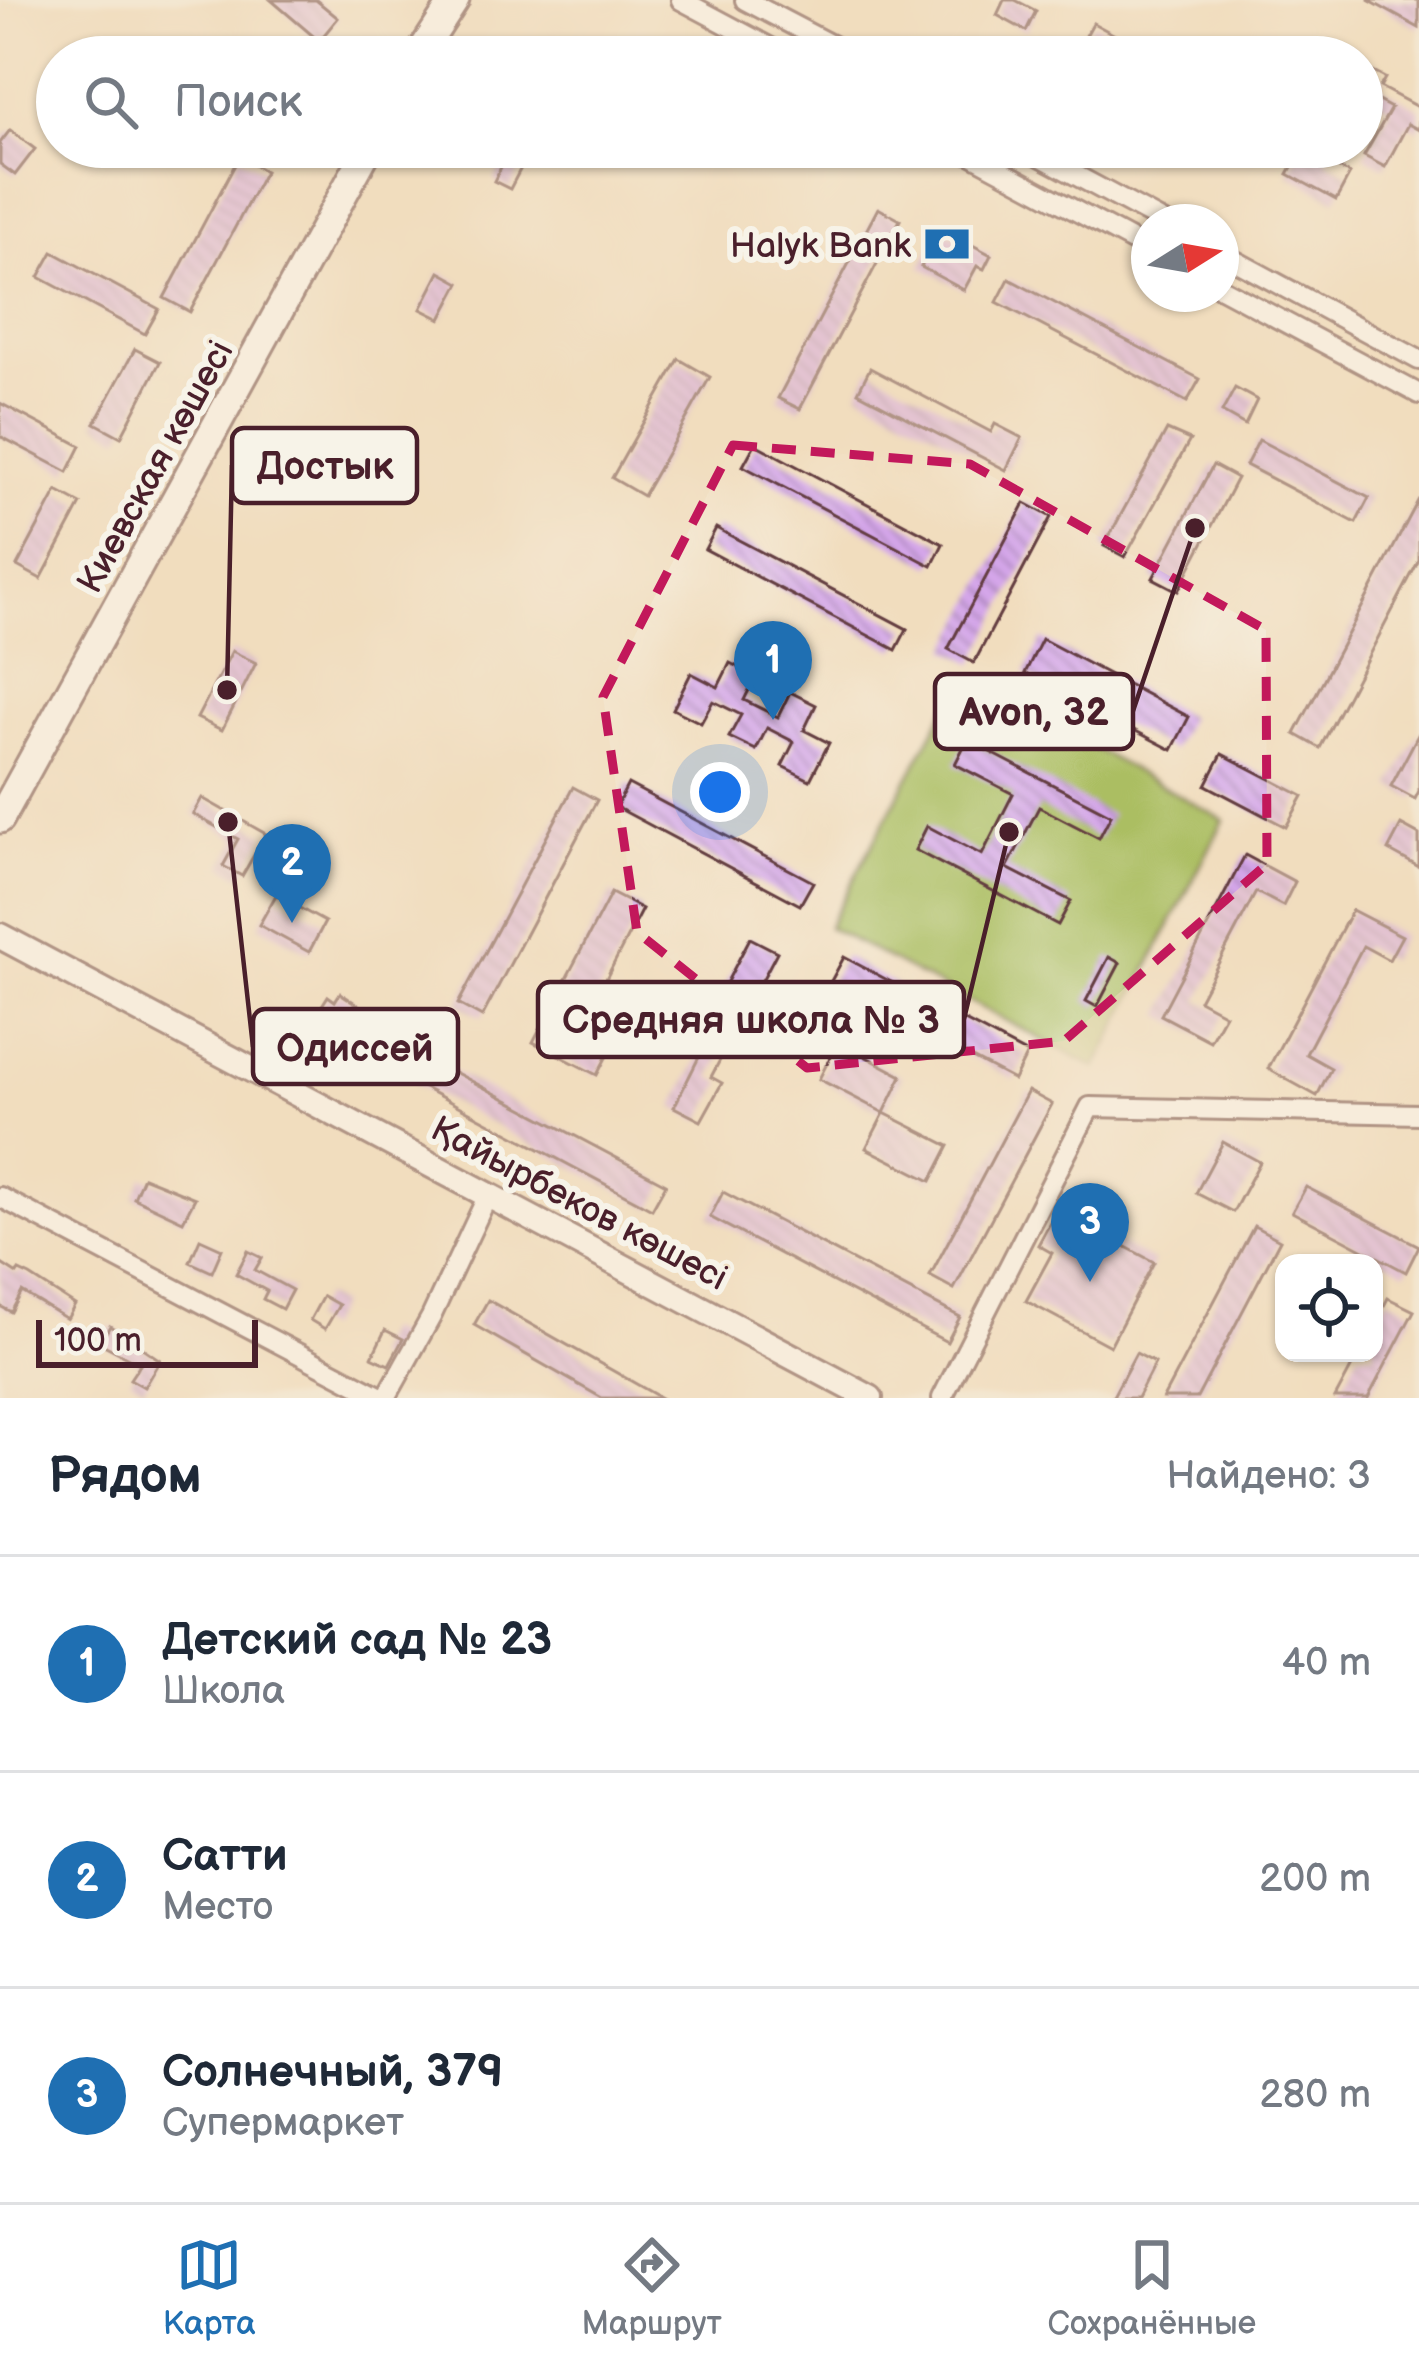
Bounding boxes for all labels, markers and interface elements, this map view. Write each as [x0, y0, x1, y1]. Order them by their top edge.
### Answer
search box [36, 36, 1383, 168]
icon: search [78, 69, 144, 135]
text: Поиск [174, 75, 302, 130]
north arrow [1131, 204, 1239, 312]
bank icon: Halyk Bank [922, 219, 972, 269]
place label: Halyk Bank [730, 225, 911, 268]
street label: Киевская көшесі [69, 333, 243, 601]
callout: Достык [232, 428, 417, 503]
text: Достык [257, 444, 394, 491]
pin: 1 [734, 621, 812, 720]
callout: Avon, 32 [935, 674, 1133, 749]
text: Avon, 32 [958, 690, 1109, 737]
your location [690, 762, 750, 822]
pin: 2 [253, 824, 331, 923]
callout: Средняя школа № 3 [538, 982, 964, 1057]
text: Средняя школа № 3 [562, 998, 940, 1045]
callout: Одиссей [253, 1009, 458, 1084]
text: Одиссей [276, 1026, 434, 1073]
street label: Қайырбеков көшесі [423, 1108, 734, 1301]
pin: 3 [1051, 1183, 1129, 1282]
map controls [1275, 1254, 1383, 1362]
button: locate [1275, 1254, 1383, 1362]
scale bar [36, 1314, 258, 1367]
text: 100 m [54, 1321, 142, 1361]
text: Рядом [48, 1446, 202, 1507]
text: Найдено: 3 [1166, 1453, 1371, 1500]
text: Детский сад № 23 [162, 1613, 552, 1668]
text: 1 [79, 1640, 95, 1687]
text: 40 m [1281, 1640, 1371, 1687]
text: Школа [162, 1668, 285, 1715]
text: Сатти [162, 1829, 288, 1884]
text: 2 [75, 1856, 99, 1903]
text: 200 m [1259, 1856, 1371, 1903]
text: Место [162, 1884, 273, 1931]
text: Солнечный, 379 [162, 2045, 503, 2100]
text: 3 [76, 2072, 98, 2119]
text: 280 m [1260, 2072, 1371, 2119]
text: Супермаркет [162, 2100, 404, 2147]
tab: Карта [163, 2232, 256, 2344]
tab: Маршрут [582, 2232, 722, 2344]
tab: Сохранённые [1048, 2232, 1256, 2344]

